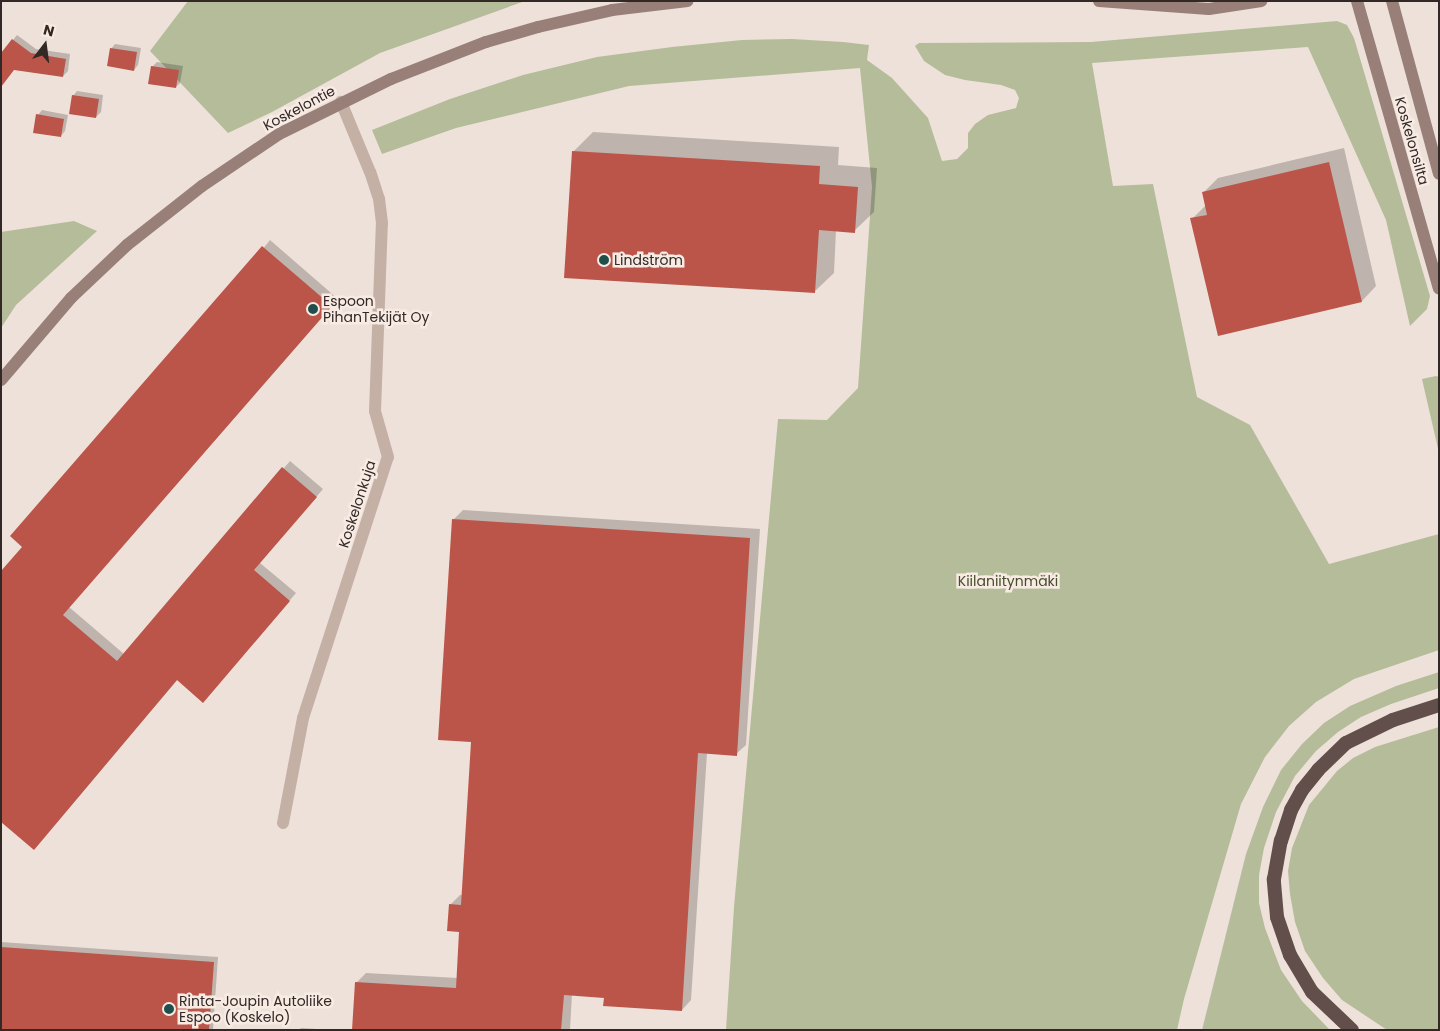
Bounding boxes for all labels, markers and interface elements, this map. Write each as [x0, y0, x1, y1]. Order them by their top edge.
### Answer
text: N [41, 19, 57, 42]
north arrow [20, 20, 70, 70]
street label: Koskelontie [260, 82, 338, 134]
street label: Koskelonsilta [1391, 95, 1433, 187]
place label: Lindström [614, 252, 683, 268]
marker: Lindström [598, 254, 610, 266]
place label: Espoon PihanTekijät Oy [323, 293, 429, 326]
marker: Espoon PihanTekijät Oy [307, 303, 319, 315]
street label: Koskelonkuja [335, 458, 379, 550]
park label: Kiilaniitynmäki [958, 573, 1058, 589]
place label: Rinta-Joupin Autoliike Espoo (Koskelo) [179, 993, 332, 1026]
marker: Rinta-Joupin Autoliike Espoo (Koskelo) [163, 1003, 175, 1015]

